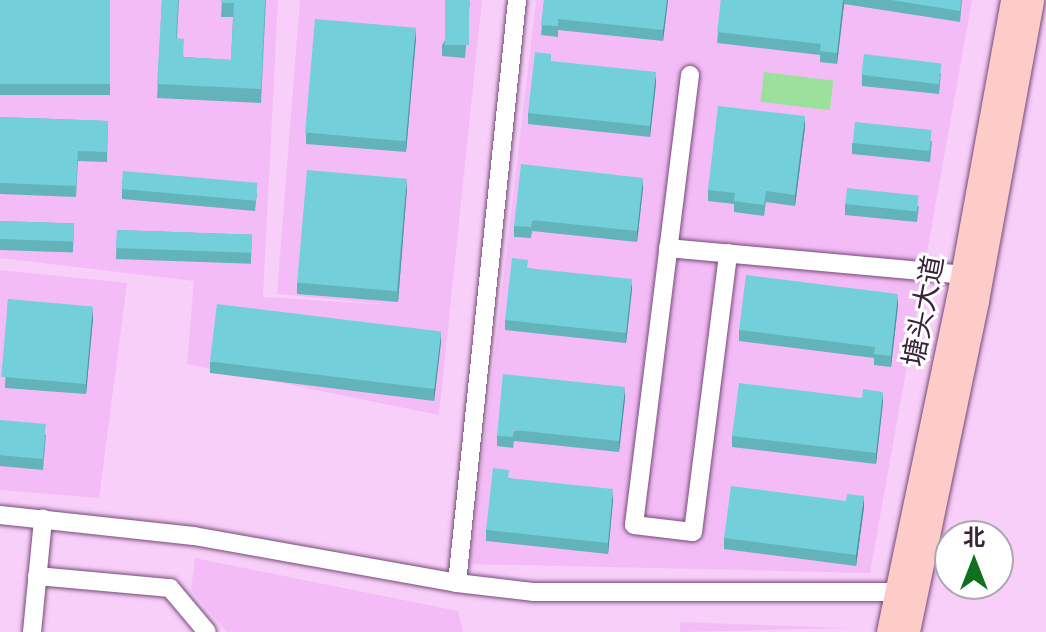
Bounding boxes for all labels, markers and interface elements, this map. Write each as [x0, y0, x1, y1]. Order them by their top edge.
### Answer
street label: 塘头大道 [897, 253, 951, 369]
north arrow [934, 520, 1014, 600]
text: 北 [963, 525, 985, 550]

